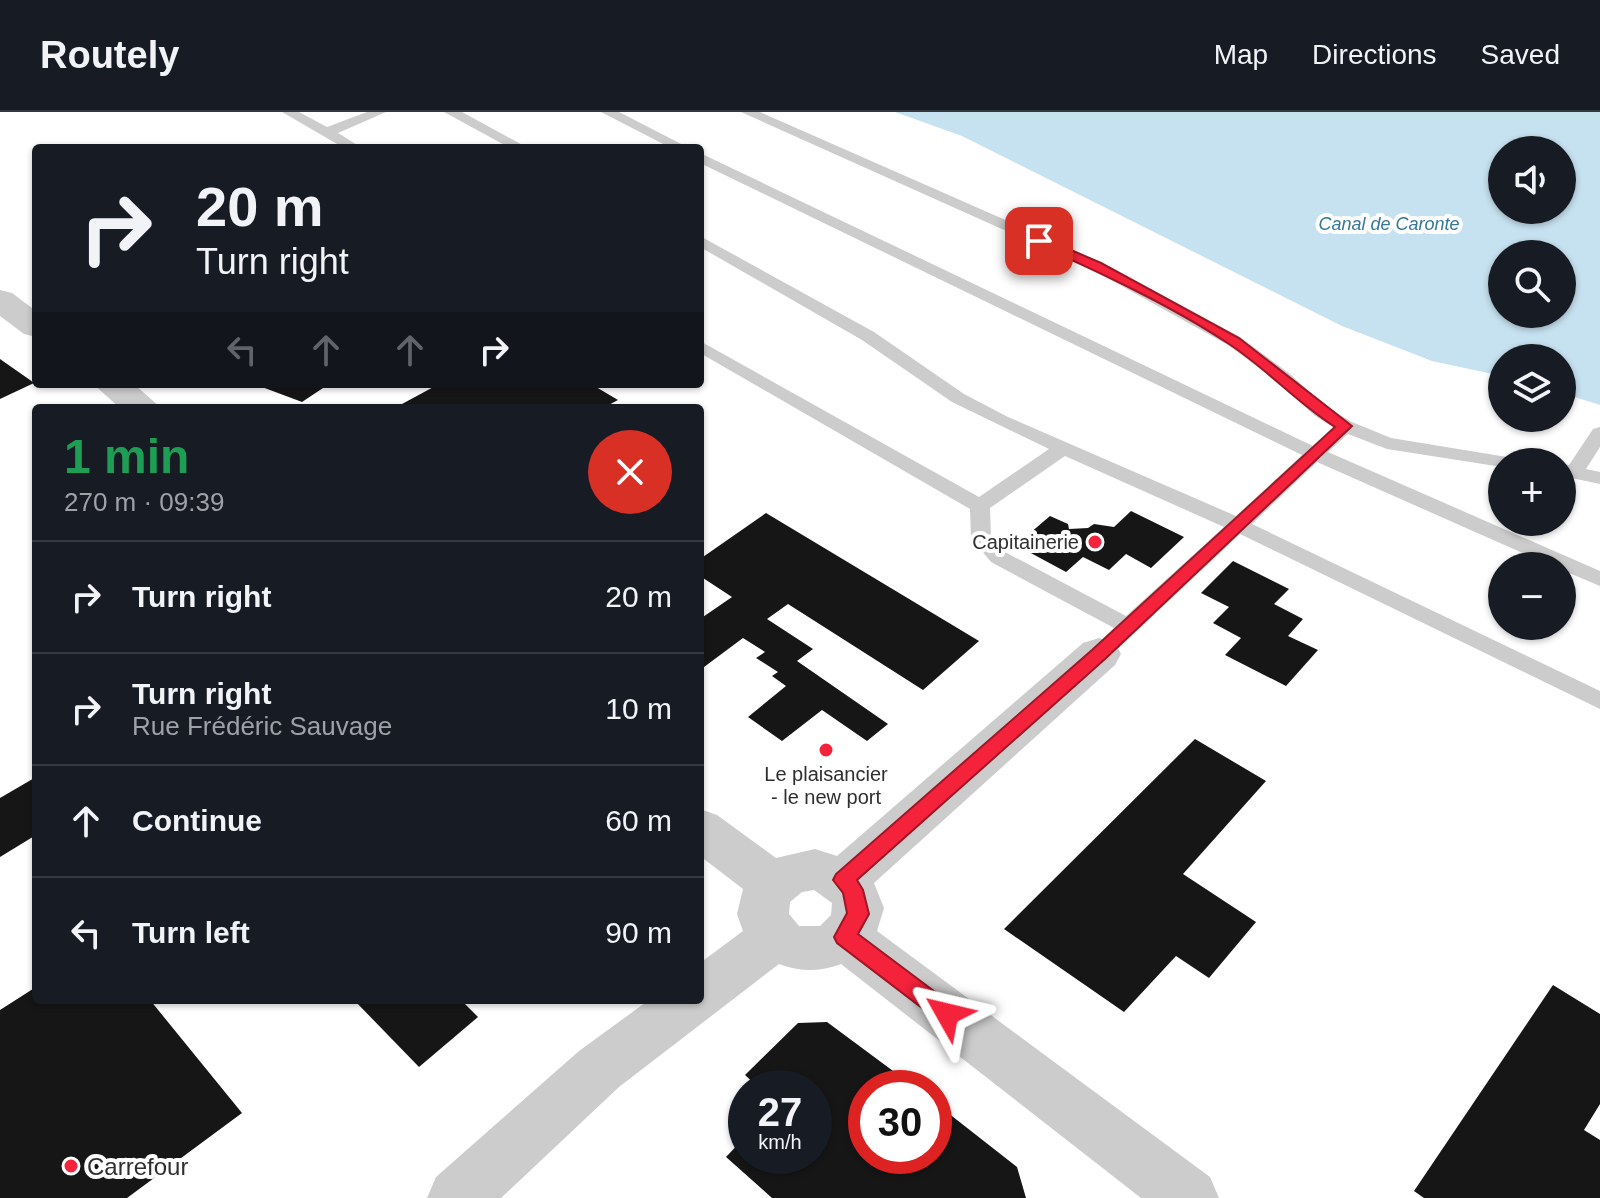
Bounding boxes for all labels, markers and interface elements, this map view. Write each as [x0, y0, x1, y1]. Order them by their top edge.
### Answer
text: Routely [40, 34, 179, 76]
text: Map [1214, 39, 1268, 70]
text: Directions [1312, 39, 1437, 70]
text: Saved [1481, 39, 1560, 70]
map controls [1488, 136, 1576, 640]
button: sound [1488, 136, 1576, 224]
text: 20 m [196, 175, 324, 238]
icon: right [64, 176, 168, 280]
pin [1005, 207, 1073, 275]
water label: Canal de Caronte [1318, 214, 1460, 234]
icon: arrive [1017, 219, 1061, 263]
button: search [1488, 240, 1576, 328]
text: Turn right [196, 241, 349, 282]
icon: left [220, 328, 264, 372]
icon: ahead [304, 328, 348, 372]
icon: ahead [388, 328, 432, 372]
icon: right [472, 328, 516, 372]
button: layers [1488, 344, 1576, 432]
text: 1 min [64, 430, 189, 483]
button: close [588, 430, 672, 514]
button: + [1488, 448, 1576, 536]
text: 270 m · 09:39 [64, 487, 224, 517]
place label: Capitainerie [972, 531, 1079, 553]
marker: Capitainerie [1086, 533, 1104, 551]
button: − [1488, 552, 1576, 640]
icon: right [64, 575, 108, 619]
text: Turn right [132, 580, 271, 613]
text: 20 m [605, 580, 672, 613]
text: Turn right [132, 677, 271, 710]
icon: right [64, 687, 108, 731]
text: 10 m [605, 692, 672, 725]
text: Rue Frédéric Sauvage [132, 711, 392, 741]
marker: Le plaisancier - le new port [817, 741, 835, 759]
place label: Le plaisancier - le new port [764, 763, 888, 808]
icon: ahead [64, 799, 108, 843]
text: Continue [132, 804, 262, 837]
text: 60 m [605, 804, 672, 837]
icon: left [64, 911, 108, 955]
text: Turn left [132, 916, 250, 949]
text: 90 m [605, 916, 672, 949]
position arrow [905, 972, 989, 1056]
speed limit sign: 30 [848, 1070, 952, 1174]
text: 27 [758, 1090, 802, 1134]
text: km/h [758, 1131, 802, 1153]
place label: Carrefour [87, 1153, 188, 1180]
marker: Carrefour [62, 1157, 80, 1175]

